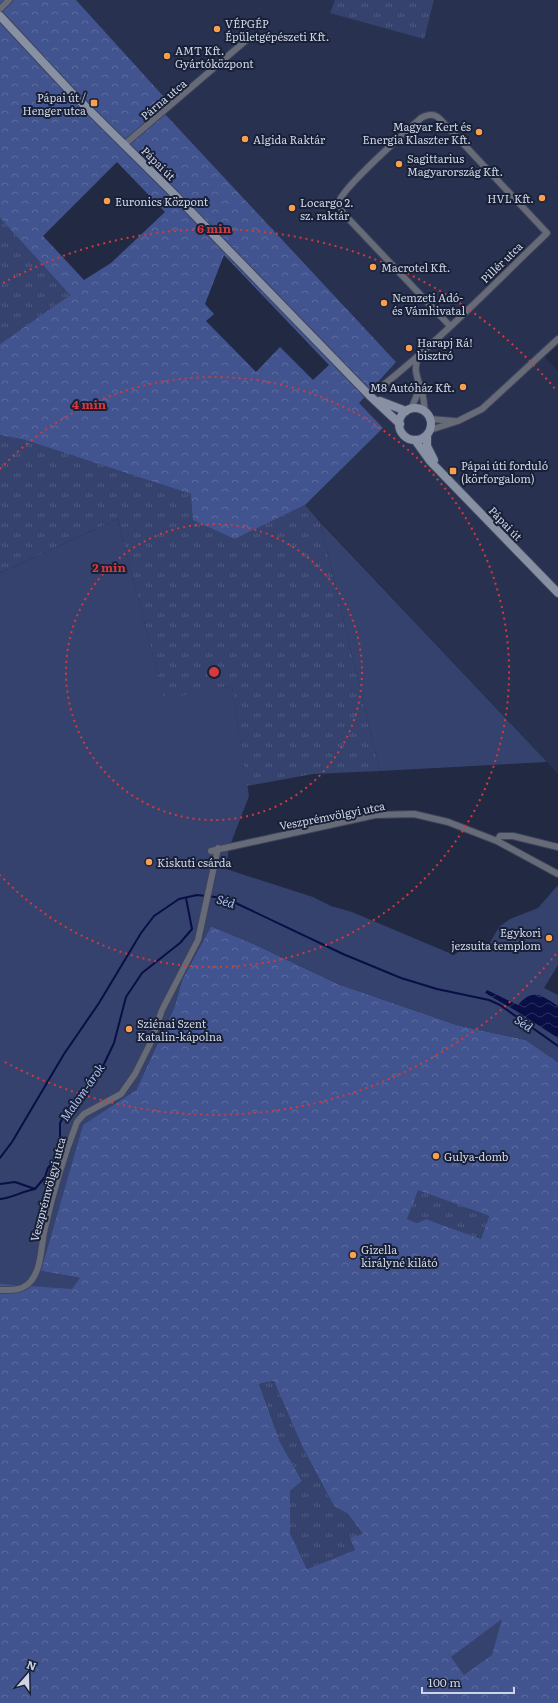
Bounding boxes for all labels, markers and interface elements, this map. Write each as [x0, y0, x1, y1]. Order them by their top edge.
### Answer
place label: VÉPGÉP Épületgépészeti Kft. [225, 15, 329, 44]
marker: VÉPGÉP Épületgépészeti Kft. [212, 24, 222, 34]
place label: AMT Kft. Gyártóközpont [175, 42, 254, 71]
marker: AMT Kft. Gyártóközpont [162, 51, 172, 61]
street label: Párna utca [137, 75, 189, 123]
place label: Pápai út / Henger utca [23, 89, 86, 118]
marker: Pápai út / Henger utca [89, 98, 99, 108]
place label: Magyar Kert és Energia Klaszter Kft. [363, 118, 471, 147]
marker: Magyar Kert és Energia Klaszter Kft. [474, 127, 484, 137]
place label: Algida Raktár [253, 131, 326, 147]
marker: Algida Raktár [240, 134, 250, 144]
street label: Pápai út [138, 142, 180, 184]
place label: Sagittarius Magyarország Kft. [407, 150, 503, 179]
marker: Sagittarius Magyarország Kft. [394, 159, 404, 169]
place label: HVL Kft. [487, 190, 534, 206]
place label: Euronics Központ [115, 193, 209, 209]
marker: HVL Kft. [537, 193, 547, 203]
place label: Locargo 2. sz. raktár [300, 194, 354, 223]
marker: Euronics Központ [102, 196, 112, 206]
marker: Locargo 2. sz. raktár [287, 203, 297, 213]
text: 6 min [197, 219, 232, 237]
street label: Pillér utca [476, 238, 526, 286]
place label: Macrotel Kft. [381, 259, 450, 275]
marker: Macrotel Kft. [368, 262, 378, 272]
place label: Nemzeti Adó- és Vámhivatal [392, 289, 465, 318]
marker: Nemzeti Adó- és Vámhivatal [379, 298, 389, 308]
place label: Harapj Rá! bisztró [417, 334, 473, 363]
marker: Harapj Rá! bisztró [404, 343, 414, 353]
place label: M8 Autóház Kft. [370, 379, 455, 395]
marker: M8 Autóház Kft. [458, 382, 468, 392]
text: 4 min [72, 395, 107, 413]
place label: Pápai úti forduló (körforgalom) [461, 457, 548, 486]
marker: Pápai úti forduló (körforgalom) [448, 466, 458, 476]
street label: Pápai út [486, 502, 527, 544]
text: 2 min [92, 558, 126, 576]
centre of rings [207, 665, 221, 679]
street label: Veszprémvölgyi utca [278, 797, 386, 833]
place label: Kiskuti csárda [157, 854, 232, 870]
marker: Kiskuti csárda [144, 857, 154, 867]
water label: Séd [215, 890, 238, 912]
place label: Egykori jezsuita templom [451, 924, 541, 953]
marker: Egykori jezsuita templom [544, 933, 554, 943]
water label: Séd [511, 1010, 537, 1036]
place label: Sziénai Szent Katalin-kápolna [137, 1015, 222, 1044]
marker: Sziénai Szent Katalin-kápolna [124, 1024, 134, 1034]
water label: Malom-árok [55, 1059, 109, 1125]
street label: Veszprémvölgyi utca [25, 1135, 69, 1243]
place label: Gulya-domb [444, 1148, 509, 1164]
marker: Gulya-domb [431, 1151, 441, 1161]
place label: Gizella királyné kilátó [361, 1241, 438, 1270]
marker: Gizella királyné kilátó [348, 1250, 358, 1260]
north arrow [8, 1655, 48, 1695]
text: N [25, 1656, 39, 1674]
scale bar [422, 1669, 514, 1695]
text: 100 m [428, 1673, 461, 1691]

